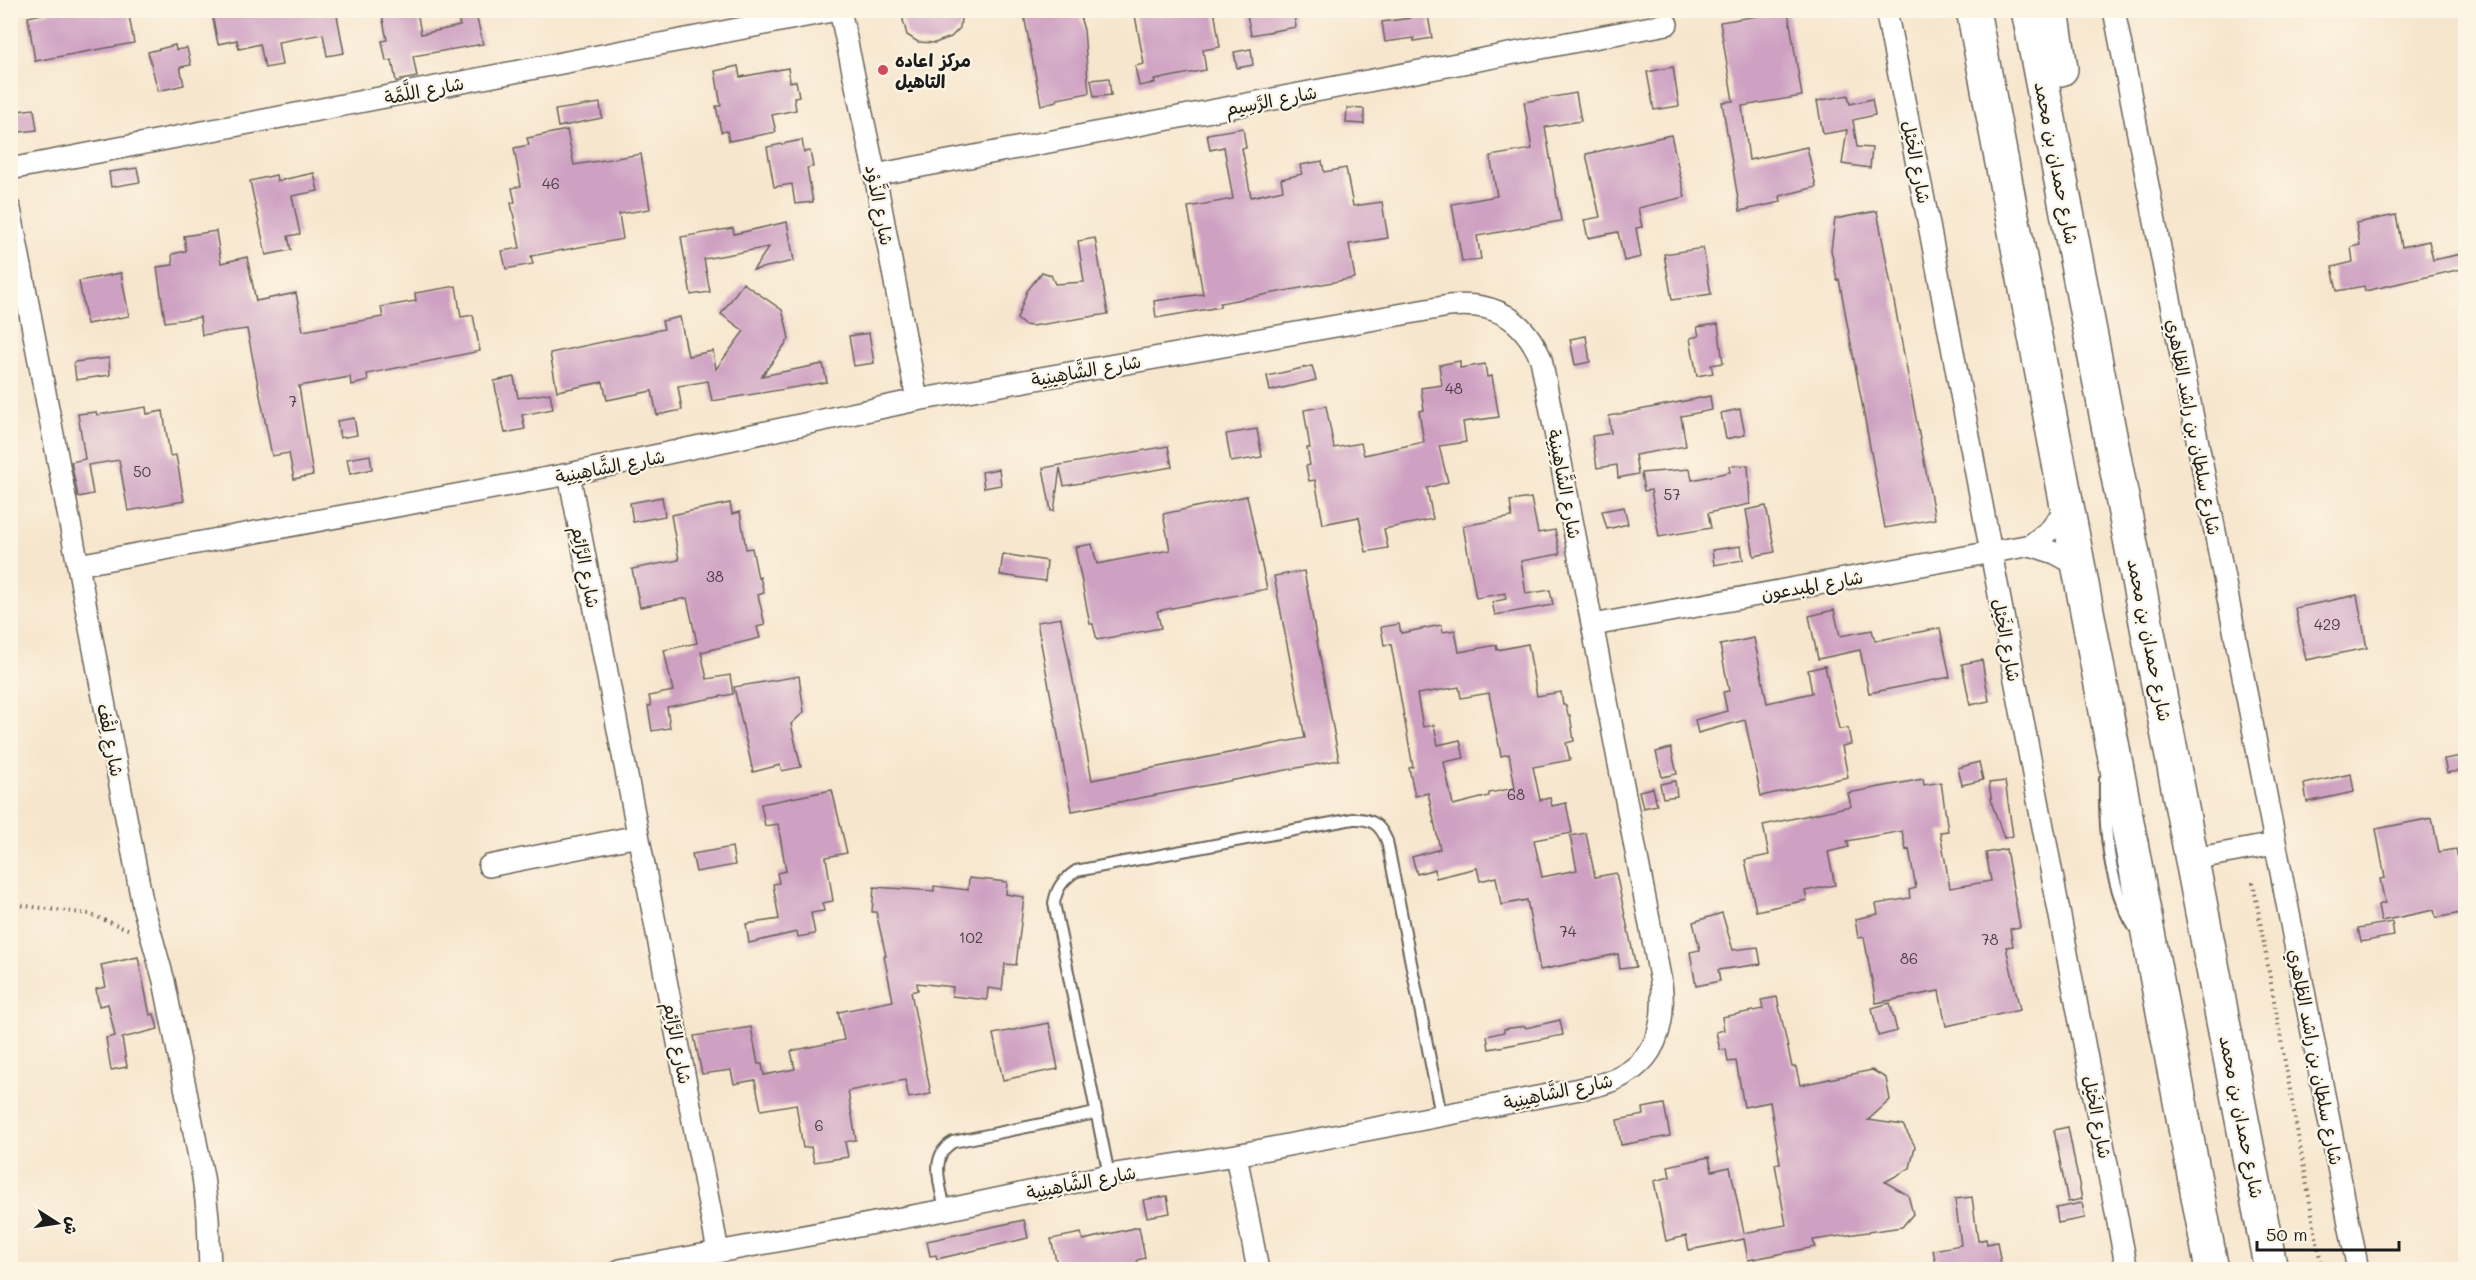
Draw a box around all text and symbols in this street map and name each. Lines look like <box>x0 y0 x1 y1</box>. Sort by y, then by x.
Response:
place label: مركز اعاده التاهيل <box>895 48 971 93</box>
marker: مركز اعاده التاهيل <box>876 63 890 77</box>
street label: شارع اللَّمَّة <box>382 67 466 110</box>
street label: شارع الرَّسِيم <box>1223 79 1319 124</box>
street label: شارع حمدان بن محمد <box>2028 80 2085 247</box>
street label: شارع الخَيْل <box>1896 118 1937 206</box>
street label: شارع الذَّوْد <box>859 162 901 248</box>
house number: 46 <box>542 173 560 193</box>
street label: شارع سلطان بن راشد الظاهري <box>2159 317 2227 538</box>
street label: شارع الشَّاهِينِية <box>1029 347 1143 392</box>
house number: 48 <box>1445 378 1463 398</box>
house number: 7 <box>289 391 297 411</box>
street label: شارع الشَّاهِينِية <box>1542 427 1589 541</box>
street label: شارع الشَّاهِينِية <box>553 442 667 489</box>
house number: 50 <box>133 461 151 481</box>
house number: 57 <box>1663 484 1681 504</box>
street label: شارع الرَّائِم <box>563 524 606 611</box>
street label: شارع حمدان بن محمد <box>2121 557 2178 724</box>
street label: شارع المبدعون <box>1759 564 1865 607</box>
house number: 38 <box>706 566 724 586</box>
street label: شارع الخَيْل <box>1986 596 2027 684</box>
house number: 429 <box>2314 614 2340 634</box>
street label: شارع لِقْف <box>91 701 130 779</box>
house number: 68 <box>1507 784 1525 804</box>
house number: 74 <box>1559 921 1577 941</box>
house number: 102 <box>959 927 983 947</box>
house number: 78 <box>1981 929 1999 949</box>
street label: شارع سلطان بن راشد الظاهري <box>2281 947 2349 1168</box>
house number: 86 <box>1900 948 1918 968</box>
street label: شارع الرَّائِم <box>655 1000 698 1087</box>
street label: شارع حمدان بن محمد <box>2213 1034 2270 1201</box>
street label: شارع الشَّاهِينِية <box>1501 1066 1615 1115</box>
street label: شارع الخَيْل <box>2077 1073 2118 1161</box>
house number: 6 <box>814 1115 824 1135</box>
street label: شارع الشَّاهِينِية <box>1024 1158 1138 1205</box>
north arrow <box>27 1193 87 1253</box>
scale bar <box>2257 1214 2400 1252</box>
text: ش <box>60 1215 84 1237</box>
text: 50 m <box>2266 1222 2308 1246</box>

